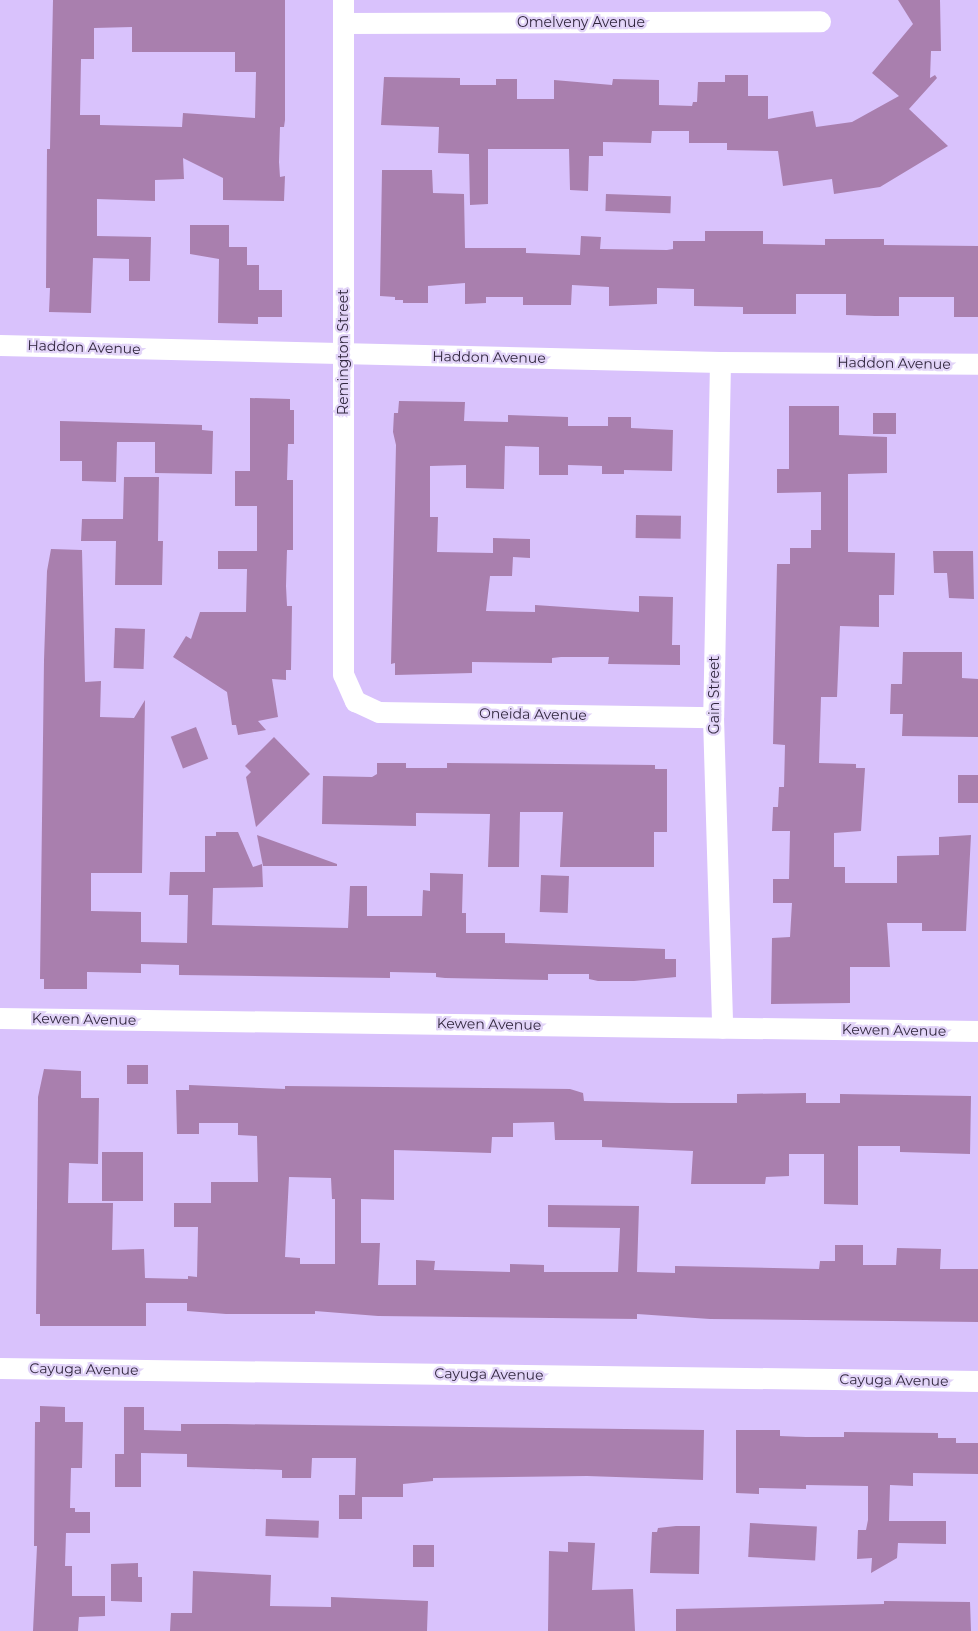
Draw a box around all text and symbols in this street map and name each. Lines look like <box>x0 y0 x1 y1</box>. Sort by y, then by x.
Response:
street label: Omelveny Avenue <box>517 14 645 30</box>
street label: Remington Street <box>335 289 351 415</box>
street label: Haddon Avenue <box>27 337 141 357</box>
street label: Haddon Avenue <box>432 348 546 366</box>
street label: Haddon Avenue <box>837 354 951 372</box>
street label: Gain Street <box>706 656 722 734</box>
street label: Oneida Avenue <box>479 705 587 723</box>
street label: Kewen Avenue <box>32 1010 136 1028</box>
street label: Kewen Avenue <box>437 1015 541 1033</box>
street label: Kewen Avenue <box>842 1021 946 1039</box>
street label: Cayuga Avenue <box>29 1360 139 1378</box>
street label: Cayuga Avenue <box>434 1365 544 1383</box>
street label: Cayuga Avenue <box>839 1371 949 1389</box>

